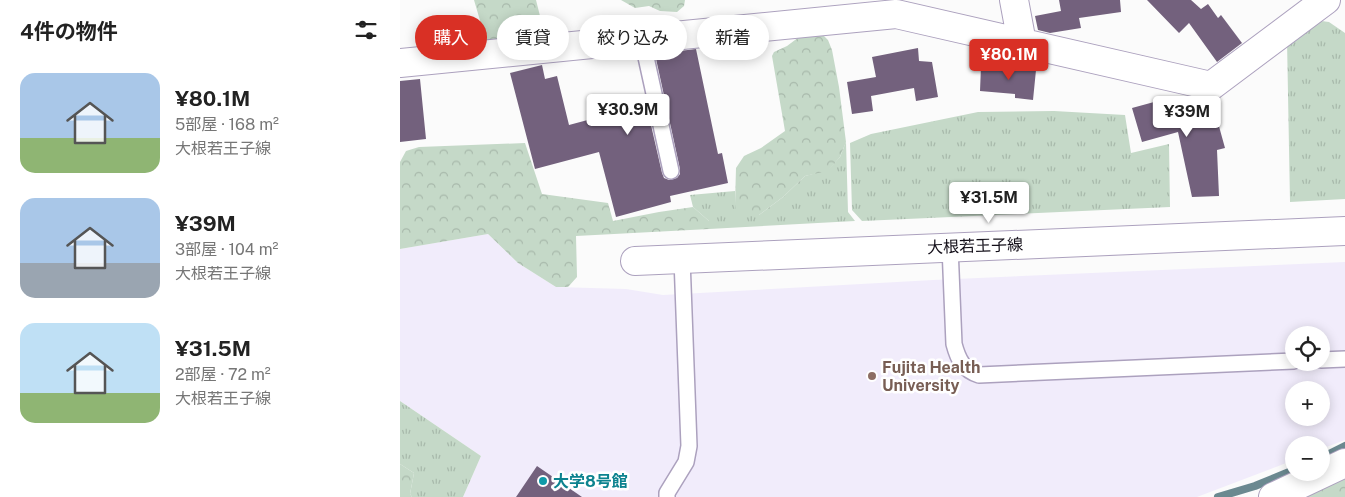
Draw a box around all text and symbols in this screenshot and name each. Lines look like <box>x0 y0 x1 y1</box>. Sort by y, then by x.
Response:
chip: 購入 <box>415 15 487 60</box>
chip: 賃貸 <box>497 15 569 60</box>
chip: 絞り込み <box>579 15 687 60</box>
chip: 新着 <box>697 15 769 60</box>
icon: filters <box>352 16 380 44</box>
text: 4件の物件 <box>20 19 118 44</box>
pin: ¥80.1M <box>968 38 1050 81</box>
text: ¥80.1M <box>980 45 1038 64</box>
text: ¥80.1M <box>175 86 250 111</box>
icon: home <box>60 93 120 153</box>
pin: ¥30.9M <box>587 94 669 136</box>
pin: ¥39M <box>1157 96 1217 138</box>
text: ¥30.9M <box>598 100 658 119</box>
text: ¥39M <box>1164 102 1210 121</box>
text: 5部屋 · 168 m² <box>175 115 279 134</box>
text: 大根若王子線 <box>175 139 271 158</box>
pin: ¥31.5M <box>948 182 1030 224</box>
text: ¥31.5M <box>960 188 1018 207</box>
text: ¥39M <box>175 211 236 236</box>
icon: home <box>60 218 120 278</box>
street label: 大根若王子線 <box>927 235 1023 257</box>
text: 3部屋 · 104 m² <box>175 240 278 259</box>
text: 大根若王子線 <box>175 264 271 283</box>
map controls <box>1285 326 1330 481</box>
button: locate <box>1285 326 1330 371</box>
text: ¥31.5M <box>175 336 251 361</box>
icon: home <box>60 343 120 403</box>
place label: Fujita Health University <box>882 358 981 395</box>
text: 2部屋 · 72 m² <box>175 365 271 384</box>
marker: Fujita Health University <box>866 370 878 382</box>
button: + <box>1285 381 1330 426</box>
text: 大根若王子線 <box>175 389 271 408</box>
button: − <box>1285 436 1330 481</box>
place label: 大学8号館 <box>553 472 628 491</box>
marker: 大学8号館 <box>537 475 549 487</box>

